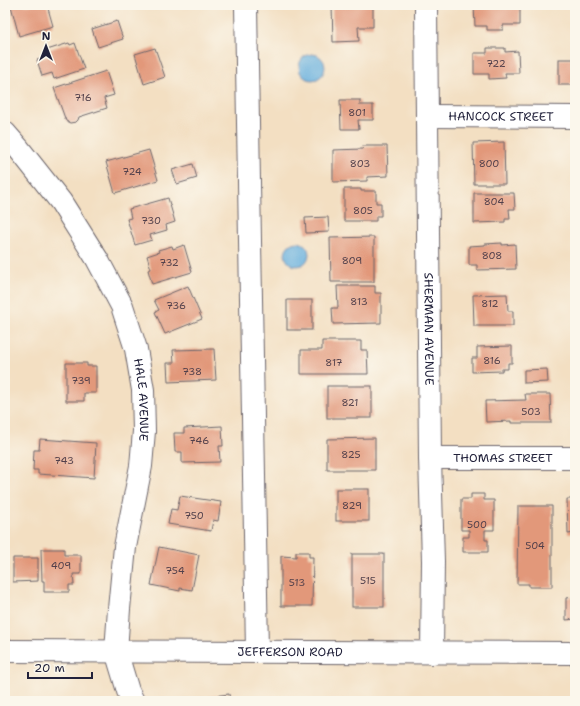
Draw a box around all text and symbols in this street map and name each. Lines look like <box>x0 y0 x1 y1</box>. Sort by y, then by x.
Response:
north arrow <box>26 26 66 66</box>
text: N <box>42 29 51 44</box>
house number: 722 <box>486 57 506 70</box>
house number: 716 <box>74 91 92 104</box>
house number: 801 <box>348 106 366 119</box>
street label: HANCOCK STREET <box>448 108 554 125</box>
house number: 803 <box>350 157 370 170</box>
house number: 800 <box>479 157 499 170</box>
house number: 724 <box>122 165 142 178</box>
house number: 804 <box>484 195 504 208</box>
house number: 805 <box>353 204 373 217</box>
house number: 730 <box>141 214 161 227</box>
house number: 808 <box>482 249 502 262</box>
house number: 809 <box>342 254 362 267</box>
house number: 732 <box>159 256 179 269</box>
street label: SHERMAN AVENUE <box>420 272 437 386</box>
house number: 813 <box>350 295 368 308</box>
house number: 812 <box>481 297 499 310</box>
house number: 736 <box>166 299 186 312</box>
house number: 816 <box>483 354 501 367</box>
house number: 817 <box>325 356 343 369</box>
street label: HALE AVENUE <box>130 357 152 442</box>
house number: 738 <box>182 365 202 378</box>
house number: 739 <box>71 374 91 387</box>
house number: 821 <box>341 396 359 409</box>
house number: 503 <box>521 405 541 418</box>
house number: 746 <box>189 434 209 447</box>
house number: 825 <box>341 448 361 461</box>
street label: THOMAS STREET <box>453 450 553 466</box>
house number: 743 <box>54 454 74 467</box>
house number: 829 <box>342 499 362 512</box>
house number: 750 <box>184 509 204 522</box>
house number: 500 <box>467 518 487 531</box>
house number: 504 <box>525 539 545 552</box>
house number: 409 <box>51 559 71 572</box>
house number: 754 <box>165 564 185 577</box>
house number: 515 <box>360 574 376 587</box>
house number: 513 <box>289 576 305 589</box>
street label: JEFFERSON ROAD <box>237 644 343 660</box>
scale bar <box>28 654 92 680</box>
text: 20 m <box>34 660 65 676</box>

